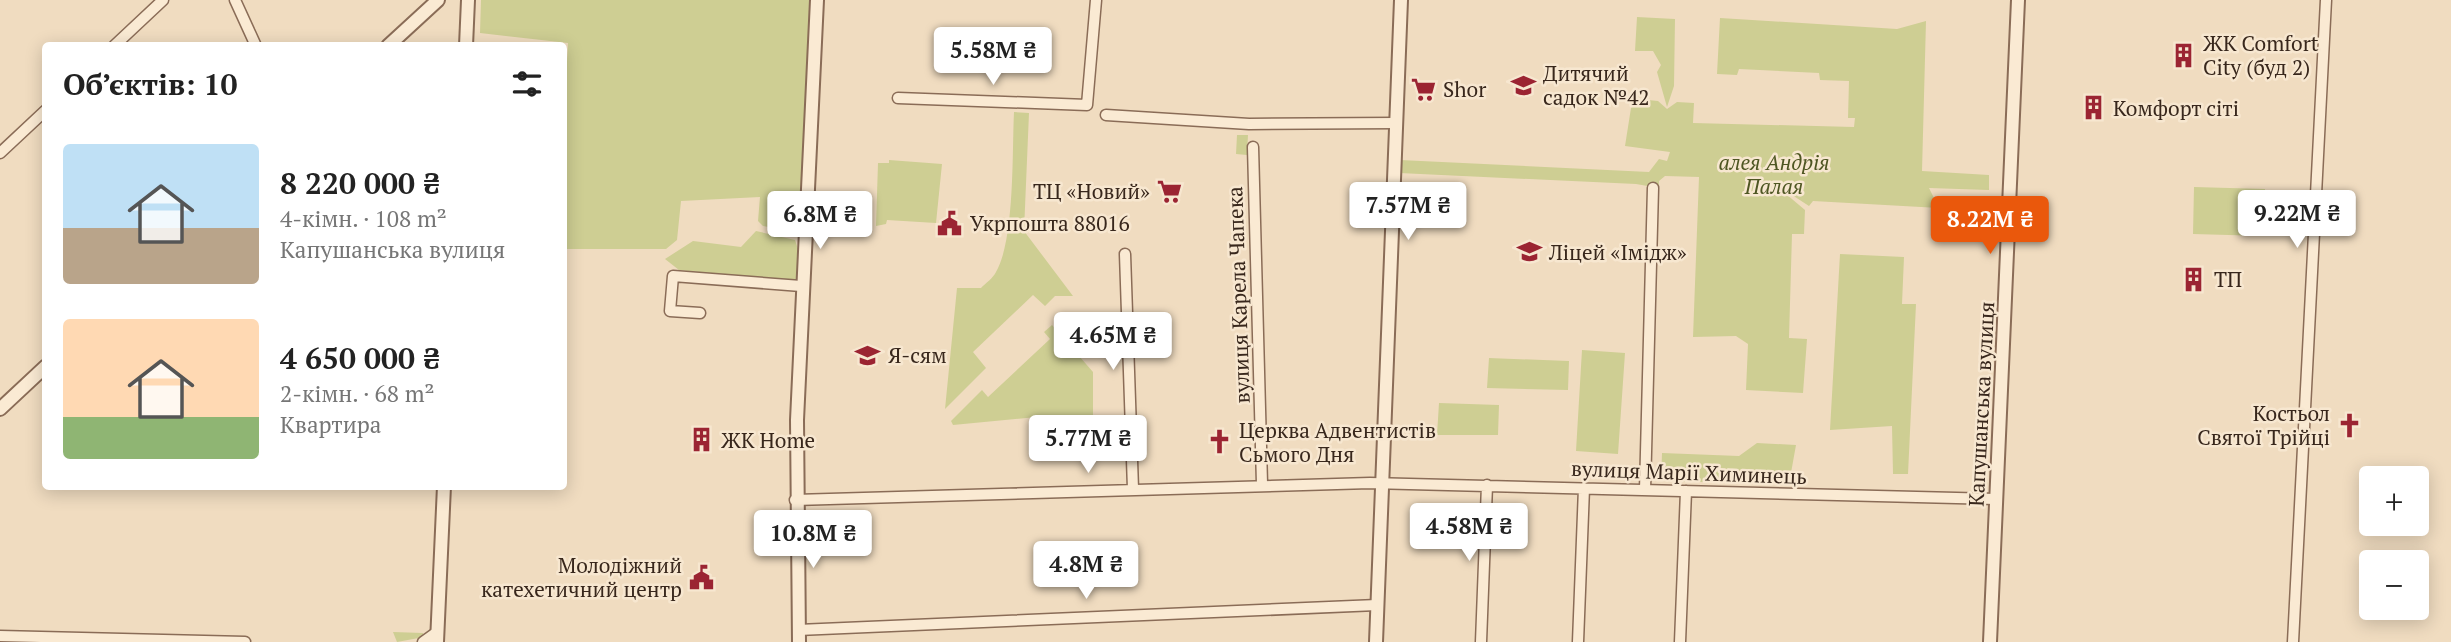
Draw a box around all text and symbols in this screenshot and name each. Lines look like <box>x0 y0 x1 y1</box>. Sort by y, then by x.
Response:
pin: 5.58M ₴ <box>928 28 1058 87</box>
place label: ЖК Comfort City (буд 2) <box>2203 29 2319 81</box>
text: 5.58M ₴ <box>950 34 1036 65</box>
building icon: ЖК Comfort City (буд 2) <box>2169 41 2197 69</box>
place label: Дитячий садок №42 <box>1543 59 1650 111</box>
text: Об’єктів: 10 <box>63 64 237 104</box>
icon: filters <box>508 65 546 103</box>
school or university icon: Дитячий садок №42 <box>1509 71 1537 99</box>
supermarket icon: Shor <box>1409 75 1437 103</box>
place label: Shor <box>1443 75 1486 103</box>
building icon: Комфорт сіті <box>2079 94 2107 122</box>
place label: Комфорт сіті <box>2113 94 2239 122</box>
park label: алея Андрія Палая <box>1718 148 1830 200</box>
text: 8 220 000 ₴ <box>280 163 440 203</box>
icon: home <box>119 172 203 256</box>
place label: ТЦ «Новий» <box>1033 177 1150 205</box>
supermarket icon: ТЦ «Новий» <box>1156 177 1184 205</box>
pin: 7.57M ₴ <box>1343 182 1473 242</box>
street label: вулиця Карела Чапека <box>1220 186 1256 404</box>
text: 7.57M ₴ <box>1365 189 1451 220</box>
pin: 9.22M ₴ <box>2232 190 2362 250</box>
pin: 6.8M ₴ <box>763 191 877 251</box>
pin: 8.22M ₴ <box>1925 196 2055 256</box>
text: 9.22M ₴ <box>2254 197 2340 228</box>
text: 6.8M ₴ <box>783 198 857 229</box>
text: 4-кімн. · 108 m² <box>280 203 447 234</box>
text: 8.22M ₴ <box>1947 203 2033 234</box>
public building icon: Укрпошта 88016 <box>936 209 964 237</box>
place label: Укрпошта 88016 <box>970 209 1130 237</box>
text: Капушанська вулиця <box>280 234 505 265</box>
school or university icon: Ліцей «Імідж» <box>1515 238 1543 266</box>
place label: Ліцей «Імідж» <box>1548 238 1687 266</box>
building icon: ТП <box>2180 265 2208 293</box>
place label: ТП <box>2214 265 2242 293</box>
street label: Капушанська вулиця <box>1962 301 2000 507</box>
pin: 4.65M ₴ <box>1048 312 1178 372</box>
text: 4.65M ₴ <box>1070 319 1156 350</box>
text: 4 650 000 ₴ <box>280 338 440 378</box>
school or university icon: Я-сям <box>854 341 882 369</box>
place label: Я-сям <box>888 341 947 369</box>
icon: home <box>119 347 203 431</box>
text: 2-кімн. · 68 m² <box>280 378 434 409</box>
place label: Костьол Святої Трійці <box>2197 399 2330 451</box>
text: Квартира <box>280 409 381 440</box>
church icon: Костьол Святої Трійці <box>2336 411 2364 439</box>
pin: 5.77M ₴ <box>1023 416 1153 475</box>
place label: Церква Адвентистів Сьмого Дня <box>1239 416 1436 468</box>
text: 5.77M ₴ <box>1045 422 1131 453</box>
building icon: ЖК Home <box>687 426 715 454</box>
place label: ЖК Home <box>721 426 815 454</box>
church icon: Церква Адвентистів Сьмого Дня <box>1205 428 1233 456</box>
street label: вулиця Марії Химинець <box>1570 454 1808 490</box>
map controls <box>2359 466 2429 620</box>
button: + <box>2359 466 2429 536</box>
pin: 4.58M ₴ <box>1404 504 1534 563</box>
pin: 10.8M ₴ <box>748 510 878 570</box>
text: 4.58M ₴ <box>1426 510 1512 541</box>
text: 10.8M ₴ <box>770 517 856 548</box>
pin: 4.8M ₴ <box>1029 542 1143 601</box>
text: 4.8M ₴ <box>1049 548 1123 579</box>
button: − <box>2359 550 2429 620</box>
place label: Молодіжний катехетичний центр <box>481 551 682 603</box>
public building icon: Молодіжний катехетичний центр <box>688 563 716 591</box>

